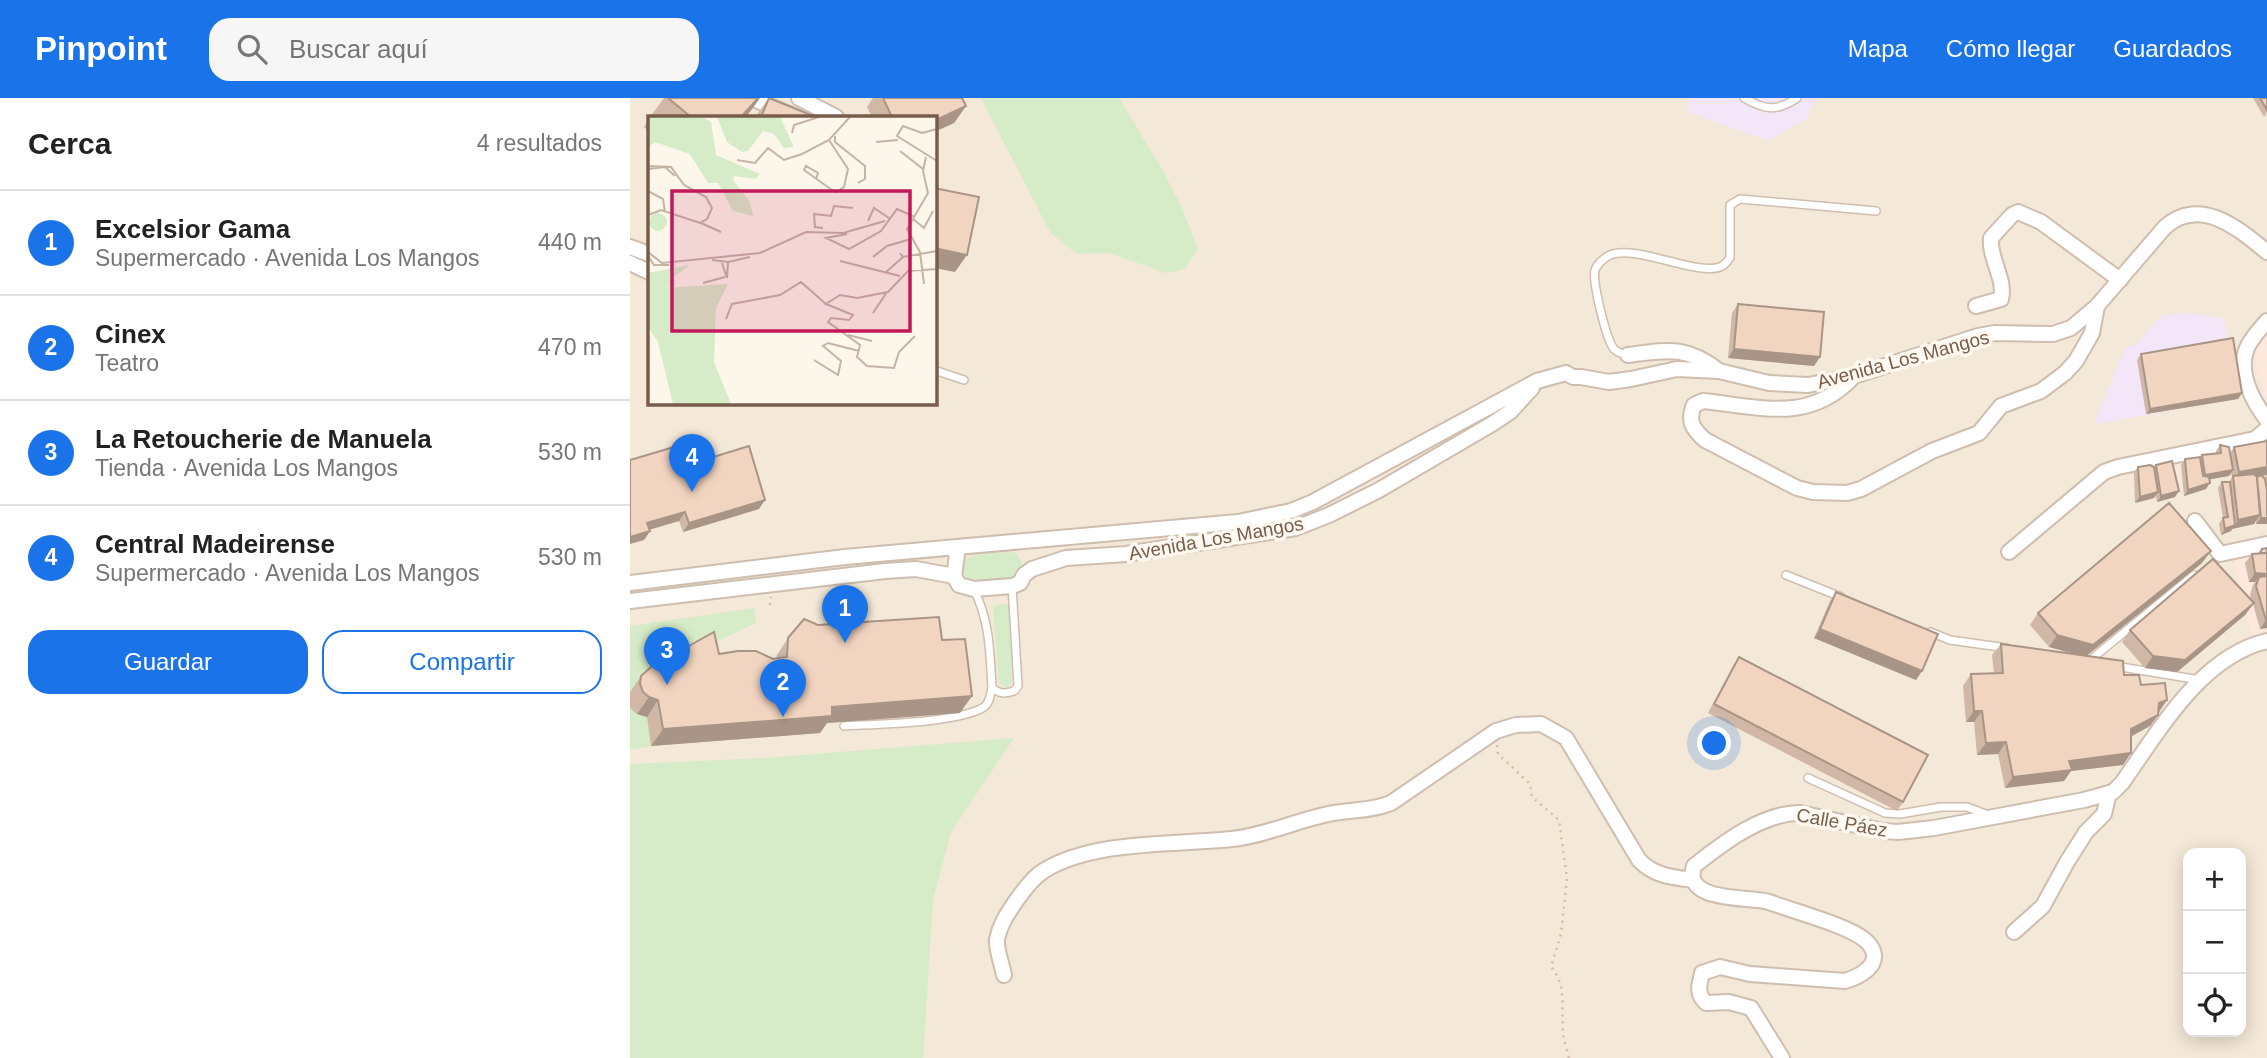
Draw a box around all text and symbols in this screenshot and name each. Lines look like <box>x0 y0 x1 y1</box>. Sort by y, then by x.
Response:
search box <box>209 18 699 81</box>
text: Pinpoint <box>35 30 167 67</box>
icon: search <box>233 30 271 68</box>
text: Buscar aquí <box>289 34 428 64</box>
text: Mapa <box>1848 35 1908 62</box>
text: Cómo llegar <box>1946 35 2075 62</box>
text: Guardados <box>2113 35 2232 62</box>
inset map <box>648 116 936 404</box>
text: Cerca <box>28 127 111 160</box>
text: 4 resultados <box>477 130 602 156</box>
text: Excelsior Gama <box>95 214 290 244</box>
text: 1 <box>45 229 57 255</box>
text: 440 m <box>538 229 602 255</box>
text: Supermercado · Avenida Los Mangos <box>95 245 479 271</box>
text: Cinex <box>95 319 166 349</box>
street label: Avenida Los Mangos <box>1815 326 1991 393</box>
text: 2 <box>45 334 57 360</box>
text: 470 m <box>538 334 602 360</box>
text: Teatro <box>95 350 159 376</box>
text: La Retoucherie de Manuela <box>95 424 432 454</box>
pin: 4 <box>669 434 715 492</box>
text: 3 <box>45 439 57 465</box>
text: 530 m <box>538 439 602 465</box>
text: Tienda · Avenida Los Mangos <box>95 455 398 481</box>
street label: Avenida Los Mangos <box>1127 513 1305 564</box>
text: Central Madeirense <box>95 529 335 559</box>
text: 4 <box>45 544 57 570</box>
text: 530 m <box>538 544 602 570</box>
text: Supermercado · Avenida Los Mangos <box>95 560 479 586</box>
pin: 1 <box>822 585 868 643</box>
pin: 3 <box>644 627 690 685</box>
button: Guardar <box>28 630 308 694</box>
button: Compartir <box>322 630 602 694</box>
pin: 2 <box>760 659 806 717</box>
your location <box>1697 726 1731 760</box>
street label: Calle Páez <box>1795 804 1889 841</box>
map controls <box>2183 848 2246 1037</box>
button: + <box>2183 848 2246 911</box>
button: − <box>2183 911 2246 974</box>
button: locate <box>2183 974 2246 1037</box>

